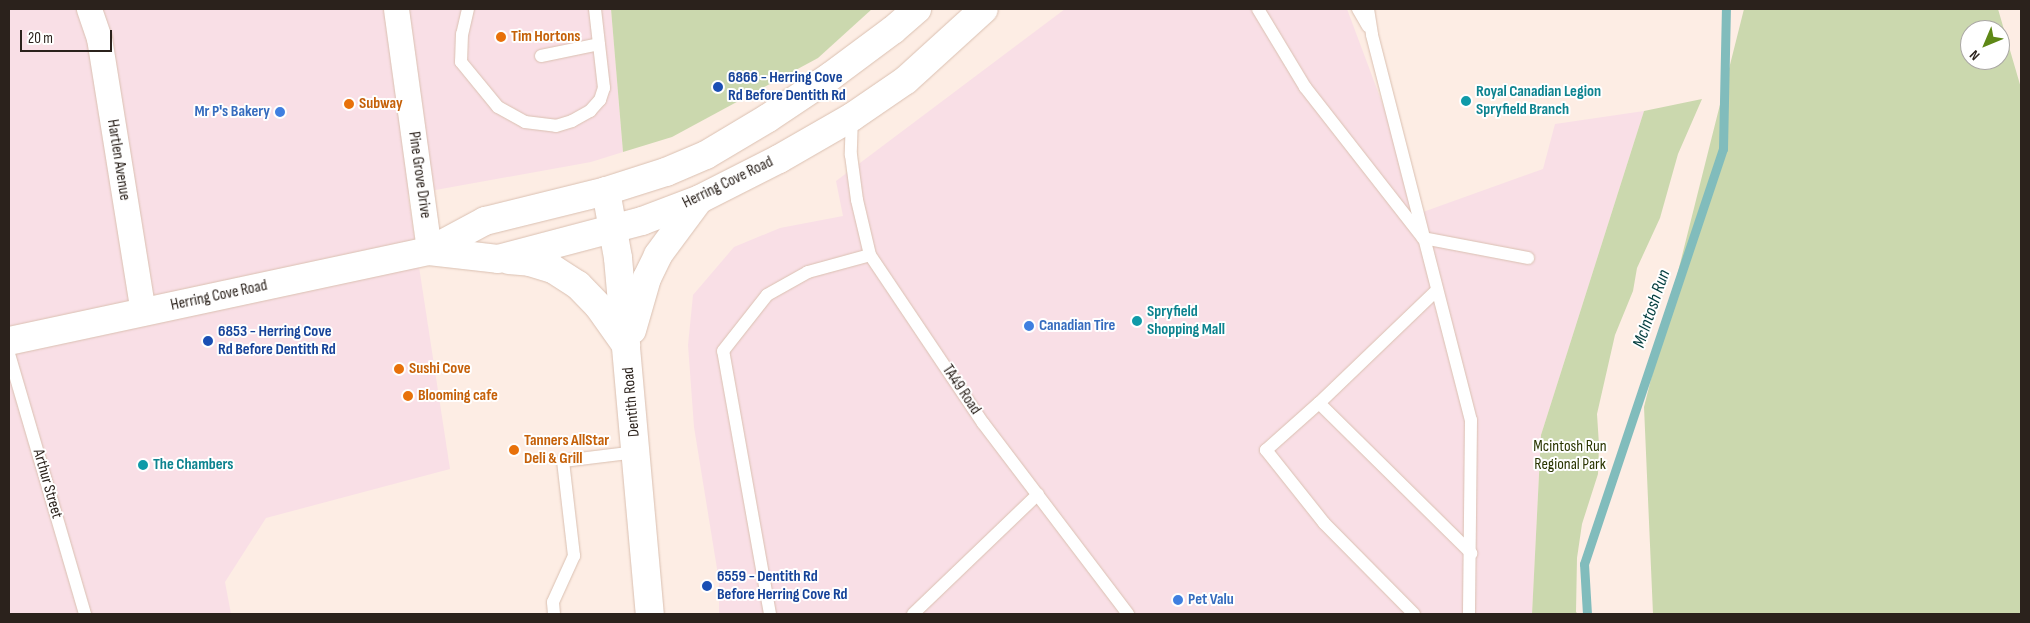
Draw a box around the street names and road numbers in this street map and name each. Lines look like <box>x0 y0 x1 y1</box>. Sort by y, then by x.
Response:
street label: Hartlen Avenue <box>102 118 134 202</box>
street label: Pine Grove Drive <box>403 130 435 220</box>
street label: Herring Cove Road <box>680 153 776 213</box>
street label: Herring Cove Road <box>169 276 269 316</box>
street label: TA49 Road <box>937 361 985 419</box>
street label: Dentith Road <box>619 366 645 438</box>
street label: Arthur Street <box>28 447 66 521</box>

